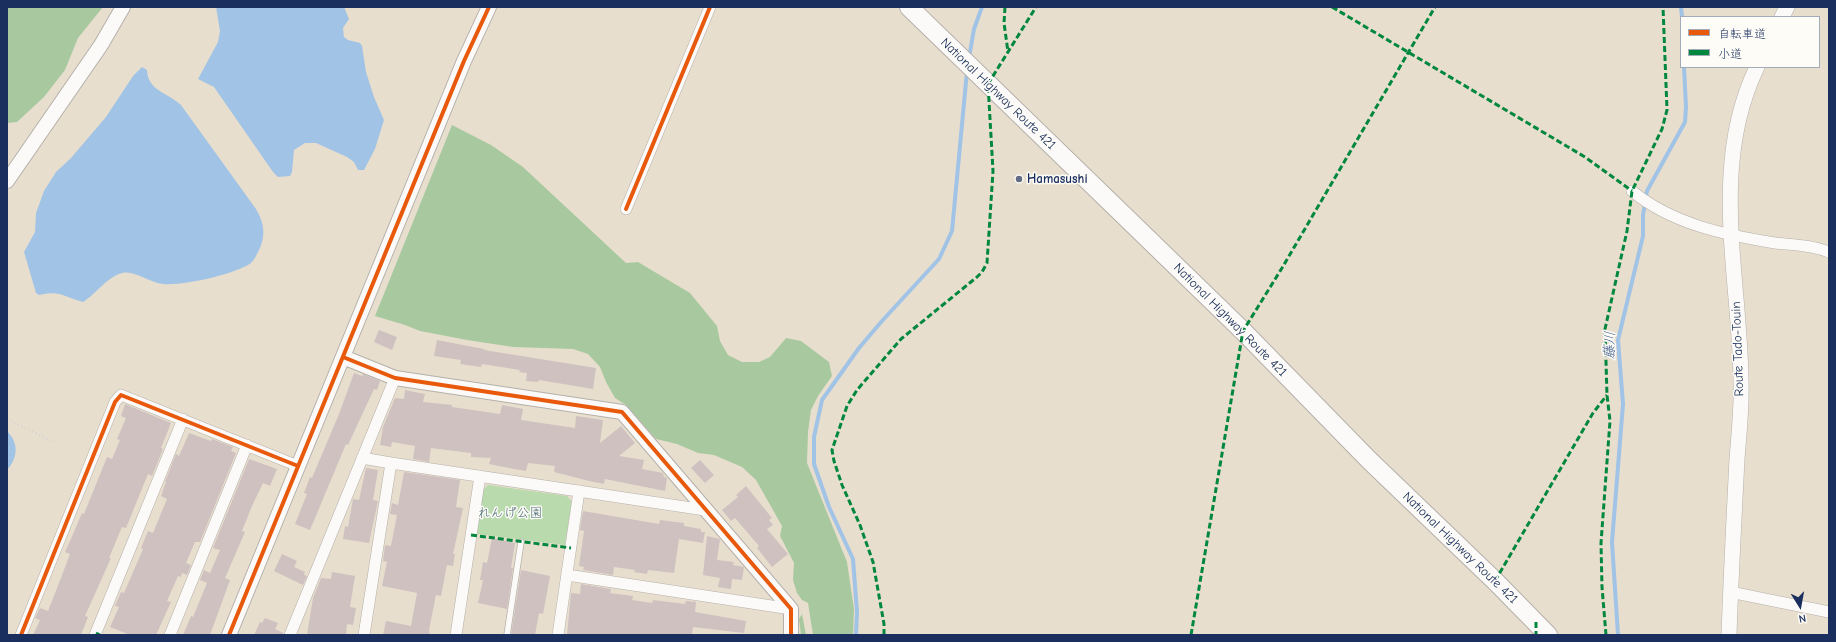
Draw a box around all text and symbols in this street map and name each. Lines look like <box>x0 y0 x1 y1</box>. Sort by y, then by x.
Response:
legend <box>1680 16 1820 68</box>
text: 自転車道 <box>1718 27 1766 41</box>
street label: National Highway Route 421 <box>937 35 1059 153</box>
text: 小道 <box>1718 47 1742 61</box>
place label: Hamasushi <box>1027 171 1088 187</box>
marker: Hamasushi <box>1014 174 1024 184</box>
street label: National Highway Route 421 <box>1170 260 1290 380</box>
street label: Route Tado-Touin <box>1729 301 1747 397</box>
water label: 藤川 <box>1601 331 1619 359</box>
street label: National Highway Route 421 <box>1399 489 1521 607</box>
park label: れんげ公園 <box>478 505 542 521</box>
north arrow <box>1780 586 1820 626</box>
text: N <box>1798 611 1807 625</box>

